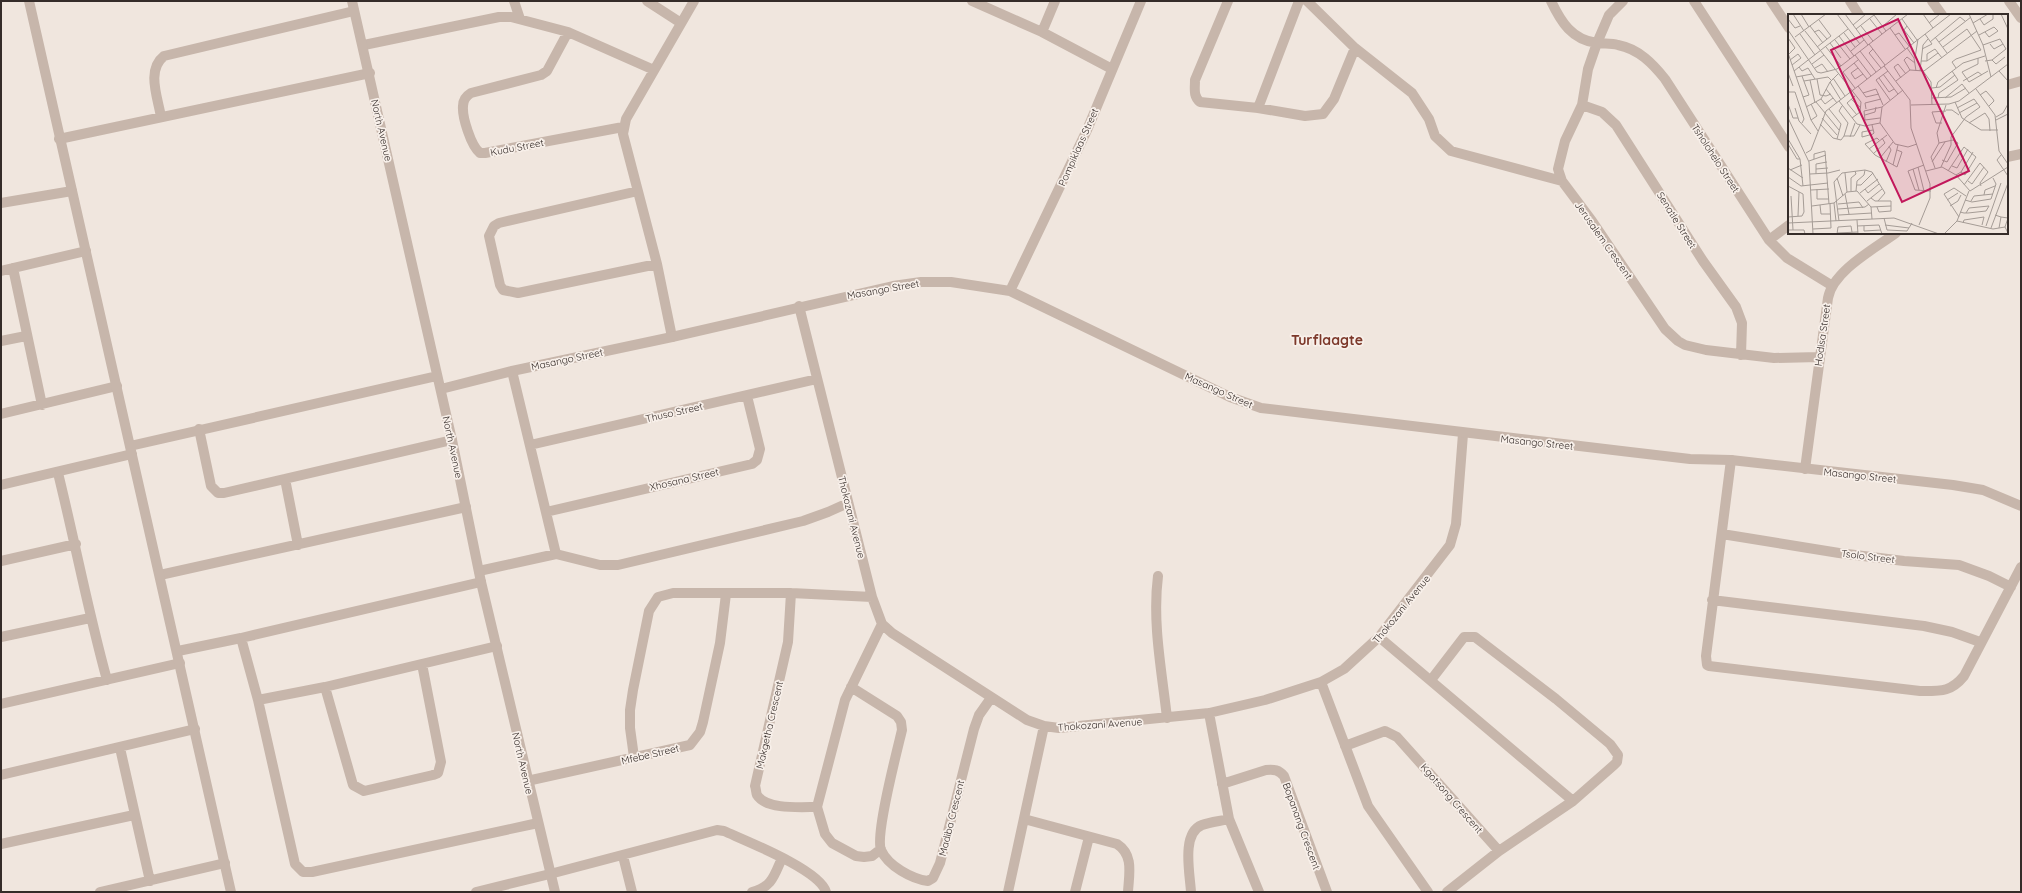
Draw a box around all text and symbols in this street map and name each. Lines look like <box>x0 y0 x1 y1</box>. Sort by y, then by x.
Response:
inset map <box>1788 14 2008 234</box>
street label: North Avenue <box>368 98 395 163</box>
street label: Pompiklaas Street <box>1055 106 1102 188</box>
street label: Tsholohelo Street <box>1689 122 1743 196</box>
street label: Kudu Street <box>489 136 546 159</box>
street label: Senatle Street <box>1654 190 1699 252</box>
street label: Jerusalem Crescent <box>1572 199 1636 282</box>
street label: Masango Street <box>846 277 921 302</box>
street label: Hodisa Street <box>1812 303 1833 367</box>
district label: Turflaagte <box>1291 331 1363 349</box>
street label: Masango Street <box>530 345 605 373</box>
street label: Masango Street <box>1183 370 1255 412</box>
street label: Thuso Street <box>644 399 705 425</box>
street label: North Avenue <box>440 415 466 480</box>
street label: Masango Street <box>1500 432 1575 453</box>
street label: Xhosana Street <box>648 465 721 494</box>
street label: Masango Street <box>1823 465 1898 486</box>
street label: Thokozani Avenue <box>835 475 868 560</box>
street label: Tsolo Street <box>1840 547 1896 566</box>
street label: Thokozani Avenue <box>1370 572 1433 646</box>
street label: Makgetha Crescent <box>753 679 786 770</box>
street label: Thokozani Avenue <box>1057 715 1143 734</box>
street label: North Avenue <box>509 731 536 796</box>
street label: Mfebe Street <box>620 741 681 767</box>
street label: Kgotsong Crescent <box>1418 761 1486 836</box>
street label: Madiba Crescent <box>936 778 967 857</box>
street label: Bopanang Crescent <box>1280 781 1324 872</box>

